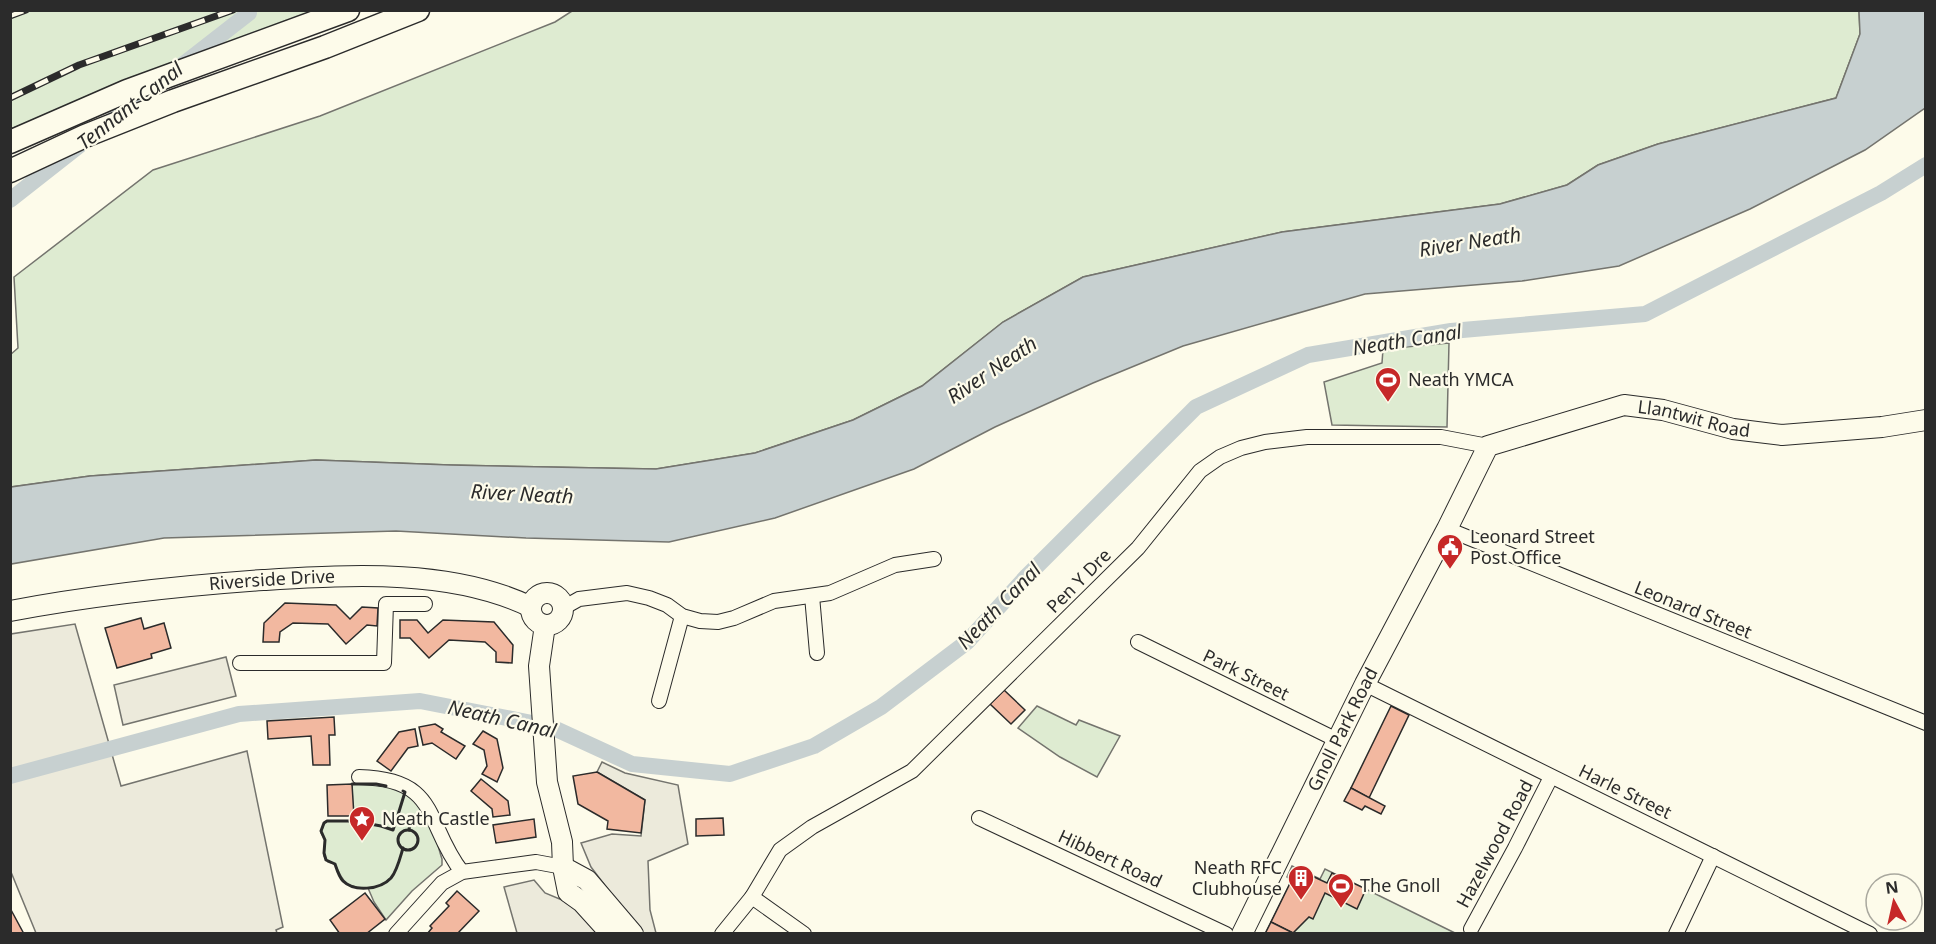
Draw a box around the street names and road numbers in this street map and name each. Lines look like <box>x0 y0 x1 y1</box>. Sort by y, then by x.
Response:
street label: Llantwit Road <box>1636 394 1752 442</box>
street label: Pen Y Dre <box>1041 543 1116 618</box>
street label: Riverside Drive <box>208 563 335 595</box>
street label: Leonard Street <box>1631 575 1756 644</box>
street label: Park Street <box>1199 643 1294 705</box>
street label: Gnoll Park Road <box>1301 663 1383 795</box>
street label: Harle Street <box>1575 758 1676 824</box>
street label: Hazelwood Road <box>1450 775 1538 912</box>
street label: Hibbert Road <box>1055 824 1166 893</box>

